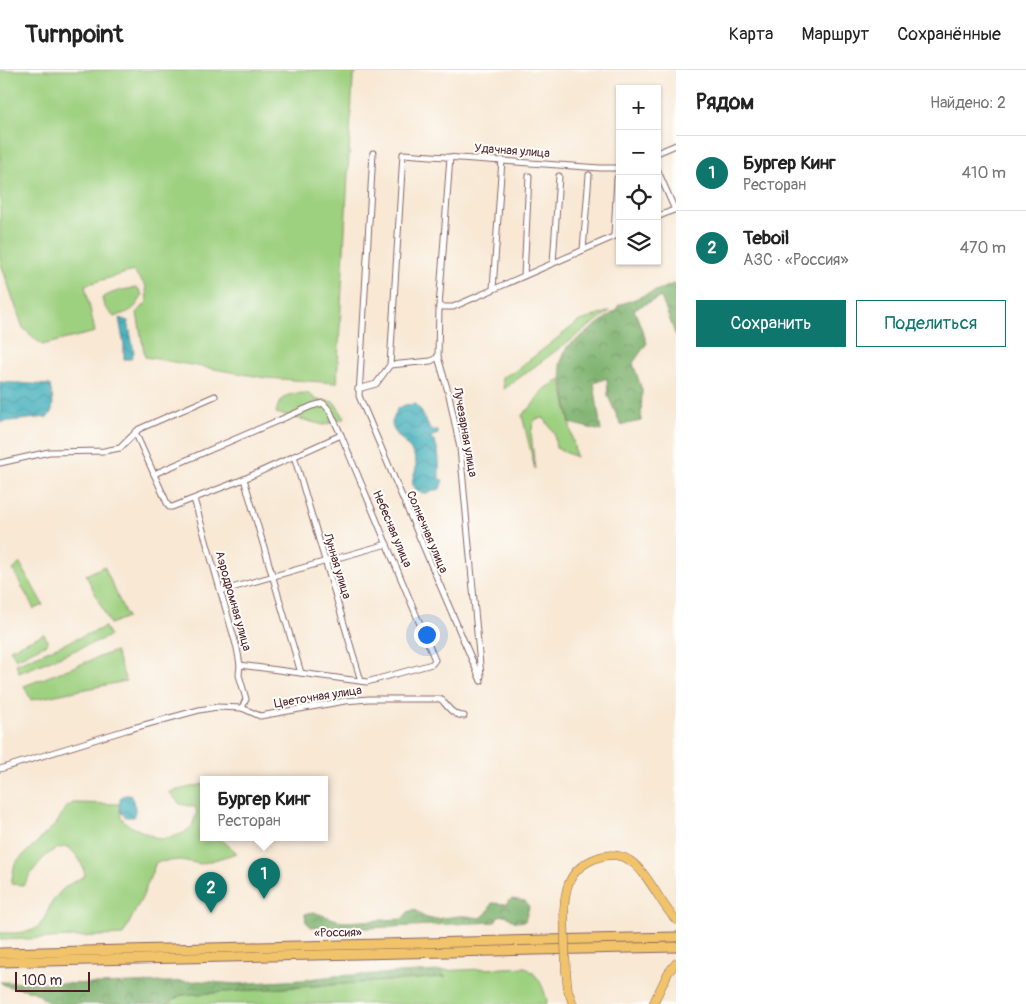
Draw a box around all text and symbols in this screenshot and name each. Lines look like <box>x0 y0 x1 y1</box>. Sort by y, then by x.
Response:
text: Turnpoint <box>25 20 123 49</box>
text: Карта <box>729 23 773 46</box>
text: Маршрут <box>801 23 869 46</box>
text: Сохранённые <box>897 23 1001 46</box>
map controls <box>616 85 661 265</box>
button: + <box>616 85 661 130</box>
text: Рядом <box>696 89 754 116</box>
text: Найдено: 2 <box>930 93 1006 113</box>
button: − <box>616 130 661 175</box>
street label: Удачная улица <box>474 141 551 161</box>
text: Бургер Кинг <box>743 151 836 175</box>
text: 1 <box>709 163 715 183</box>
text: 410 m <box>962 163 1006 183</box>
button: locate <box>616 175 661 220</box>
text: Ресторан <box>743 175 806 195</box>
button: layers <box>616 220 661 265</box>
text: Teboil <box>743 226 789 250</box>
text: 2 <box>708 238 716 258</box>
text: 470 m <box>960 238 1006 258</box>
text: АЗС · «Россия» <box>743 250 848 270</box>
button: Сохранить <box>696 300 846 347</box>
button: Поделиться <box>856 300 1006 347</box>
street label: Лучезарная улица <box>450 385 480 479</box>
street label: Небесная улица <box>369 488 415 570</box>
street label: Солнечная улица <box>403 489 451 576</box>
street label: Лунная улица <box>320 530 354 601</box>
street label: Аэродромная улица <box>212 549 255 653</box>
your location <box>414 622 440 648</box>
street label: Цветочная улица <box>273 683 363 711</box>
popup <box>200 776 328 841</box>
text: Бургер Кинг <box>218 787 310 811</box>
text: Ресторан <box>218 811 281 831</box>
pin: 1 <box>248 858 280 899</box>
pin: 2 <box>195 872 227 913</box>
street label: «Россия» <box>314 925 362 941</box>
scale bar <box>15 969 90 992</box>
text: 100 m <box>22 972 62 989</box>

